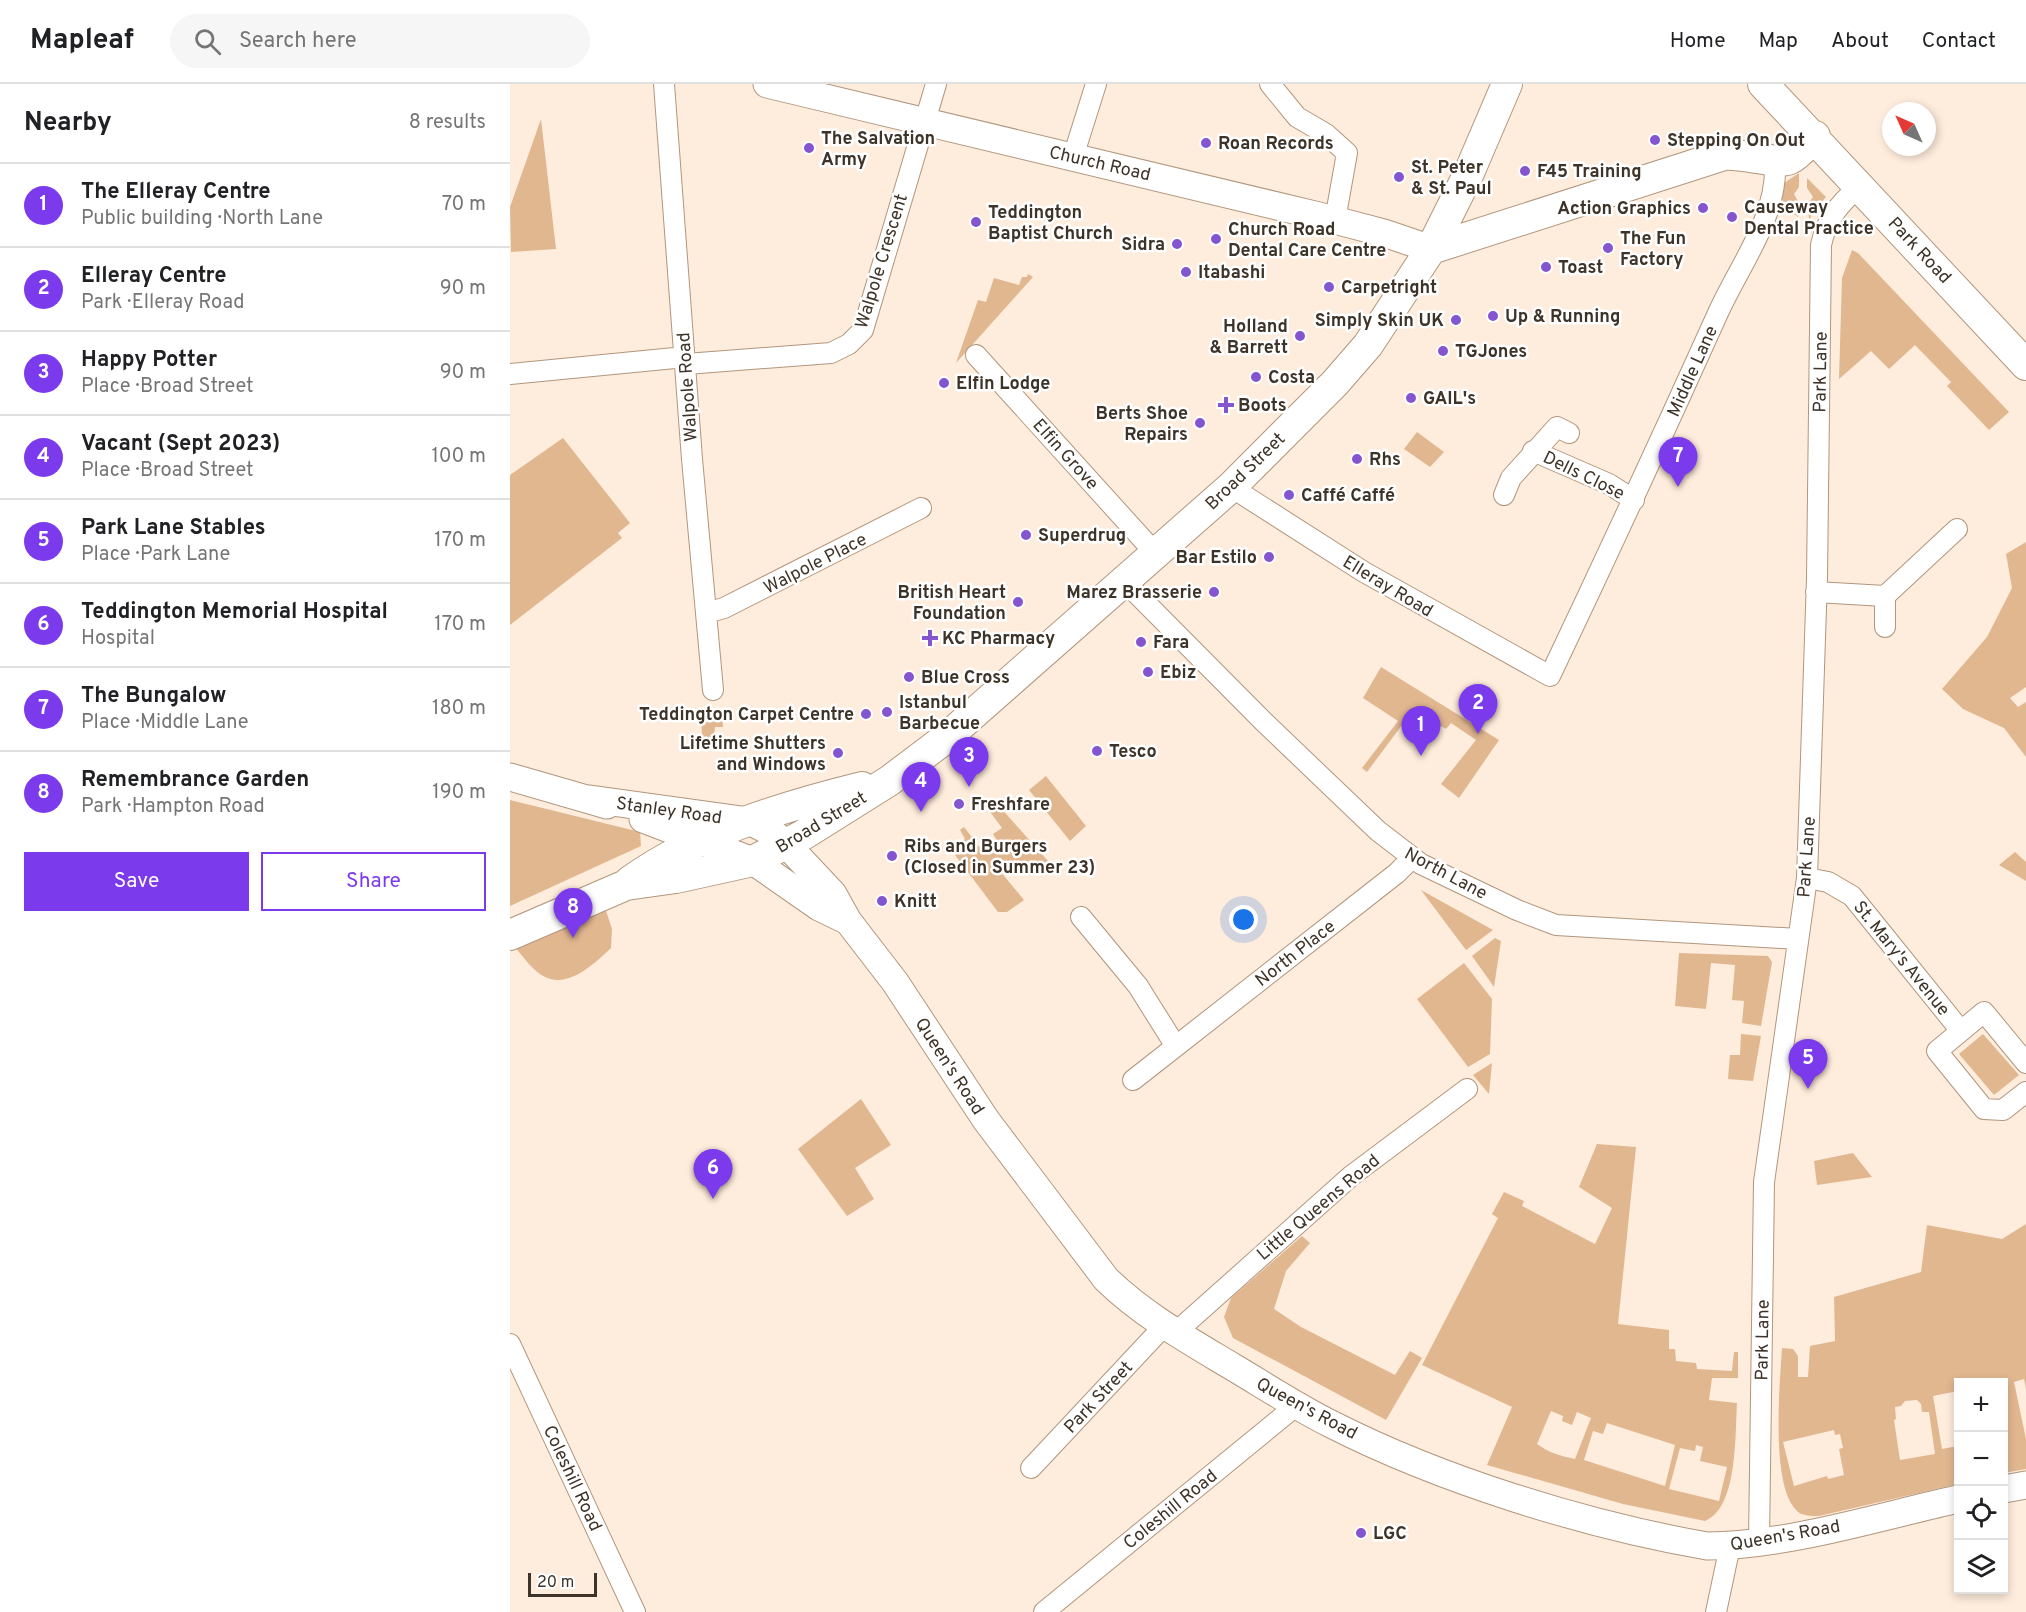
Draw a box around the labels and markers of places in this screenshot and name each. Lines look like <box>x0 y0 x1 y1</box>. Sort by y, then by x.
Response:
place label: The Salvation Army <box>821 128 935 172</box>
place label: Stepping On Out <box>1667 130 1805 153</box>
place label: Roan Records <box>1218 133 1334 156</box>
marker: Stepping On Out <box>1648 133 1662 147</box>
marker: Roan Records <box>1199 136 1213 150</box>
marker: The Salvation Army <box>802 141 816 155</box>
place label: St. Peter & St. Paul <box>1411 157 1492 201</box>
place label: F45 Training <box>1537 161 1642 184</box>
marker: F45 Training <box>1518 164 1532 178</box>
marker: St. Peter & St. Paul <box>1392 170 1406 184</box>
place label: Causeway Dental Practice <box>1744 197 1874 241</box>
place label: Action Graphics <box>1557 198 1691 221</box>
marker: Action Graphics <box>1696 201 1710 215</box>
place label: Teddington Baptist Church <box>988 202 1113 246</box>
marker: Causeway Dental Practice <box>1725 210 1739 224</box>
marker: Teddington Baptist Church <box>969 215 983 229</box>
place label: Church Road Dental Care Centre <box>1228 219 1386 263</box>
place label: The Fun Factory <box>1620 228 1686 272</box>
marker: Church Road Dental Care Centre <box>1209 232 1223 246</box>
place label: Sidra <box>1121 234 1165 257</box>
marker: Sidra <box>1170 237 1184 251</box>
marker: The Fun Factory <box>1601 241 1615 255</box>
place label: Toast <box>1558 257 1603 280</box>
marker: Toast <box>1539 260 1553 274</box>
place label: Itabashi <box>1198 262 1265 285</box>
marker: Itabashi <box>1179 265 1193 279</box>
place label: Carpetright <box>1341 277 1437 300</box>
marker: Carpetright <box>1322 280 1336 294</box>
place label: Up & Running <box>1505 306 1620 329</box>
marker: Up & Running <box>1486 309 1500 323</box>
place label: Simply Skin UK <box>1315 310 1444 333</box>
marker: Simply Skin UK <box>1449 313 1463 327</box>
place label: Holland & Barrett <box>1210 316 1288 360</box>
marker: Holland & Barrett <box>1293 329 1307 343</box>
place label: TGJones <box>1455 341 1527 364</box>
marker: TGJones <box>1436 344 1450 358</box>
place label: Costa <box>1268 367 1315 390</box>
marker: Costa <box>1249 370 1263 384</box>
place label: Elfin Lodge <box>956 373 1050 396</box>
marker: Elfin Lodge <box>937 376 951 390</box>
place label: GAIL's <box>1423 388 1476 411</box>
marker: GAIL's <box>1404 391 1418 405</box>
place label: Boots <box>1238 395 1287 418</box>
marker: Boots <box>1219 398 1233 412</box>
place label: Berts Shoe Repairs <box>1095 403 1188 447</box>
marker: Berts Shoe Repairs <box>1193 416 1207 430</box>
pin: 7 <box>1658 438 1698 487</box>
place label: Rhs <box>1369 449 1401 472</box>
marker: Rhs <box>1350 452 1364 466</box>
place label: Caffé Caffé <box>1301 485 1395 508</box>
marker: Caffé Caffé <box>1282 488 1296 502</box>
place label: Superdrug <box>1038 525 1126 548</box>
marker: Superdrug <box>1019 528 1033 542</box>
place label: Bar Estilo <box>1176 547 1257 570</box>
marker: Bar Estilo <box>1262 550 1276 564</box>
place label: British Heart Foundation <box>898 582 1006 626</box>
place label: Marez Brasserie <box>1066 582 1202 605</box>
marker: Marez Brasserie <box>1207 585 1221 599</box>
marker: British Heart Foundation <box>1011 595 1025 609</box>
place label: KC Pharmacy <box>942 628 1055 651</box>
marker: KC Pharmacy <box>923 631 937 645</box>
place label: Fara <box>1153 632 1189 655</box>
marker: Fara <box>1134 635 1148 649</box>
place label: Ebiz <box>1160 662 1197 685</box>
marker: Ebiz <box>1141 665 1155 679</box>
place label: Blue Cross <box>921 667 1010 690</box>
marker: Blue Cross <box>902 670 916 684</box>
pin: 2 <box>1458 684 1498 734</box>
place label: Istanbul Barbecue <box>899 692 980 736</box>
place label: Teddington Carpet Centre <box>639 704 854 727</box>
marker: Istanbul Barbecue <box>880 705 894 719</box>
pin: 1 <box>1402 706 1440 756</box>
marker: Teddington Carpet Centre <box>859 707 873 721</box>
place label: Lifetime Shutters and Windows <box>680 733 826 777</box>
pin: 3 <box>950 738 988 787</box>
place label: Tesco <box>1109 741 1157 764</box>
marker: Tesco <box>1090 744 1104 758</box>
marker: Lifetime Shutters and Windows <box>831 746 845 760</box>
pin: 4 <box>902 762 940 812</box>
place label: Freshfare <box>971 794 1050 817</box>
marker: Freshfare <box>952 797 966 811</box>
place label: Ribs and Burgers (Closed in Summer 23) <box>904 836 1095 880</box>
marker: Ribs and Burgers (Closed in Summer 23) <box>885 849 899 863</box>
pin: 8 <box>554 888 592 938</box>
place label: Knitt <box>894 891 937 914</box>
marker: Knitt <box>875 894 889 908</box>
pin: 5 <box>1788 1040 1828 1089</box>
pin: 6 <box>694 1150 732 1199</box>
place label: LGC <box>1373 1523 1407 1546</box>
marker: LGC <box>1354 1526 1368 1540</box>

